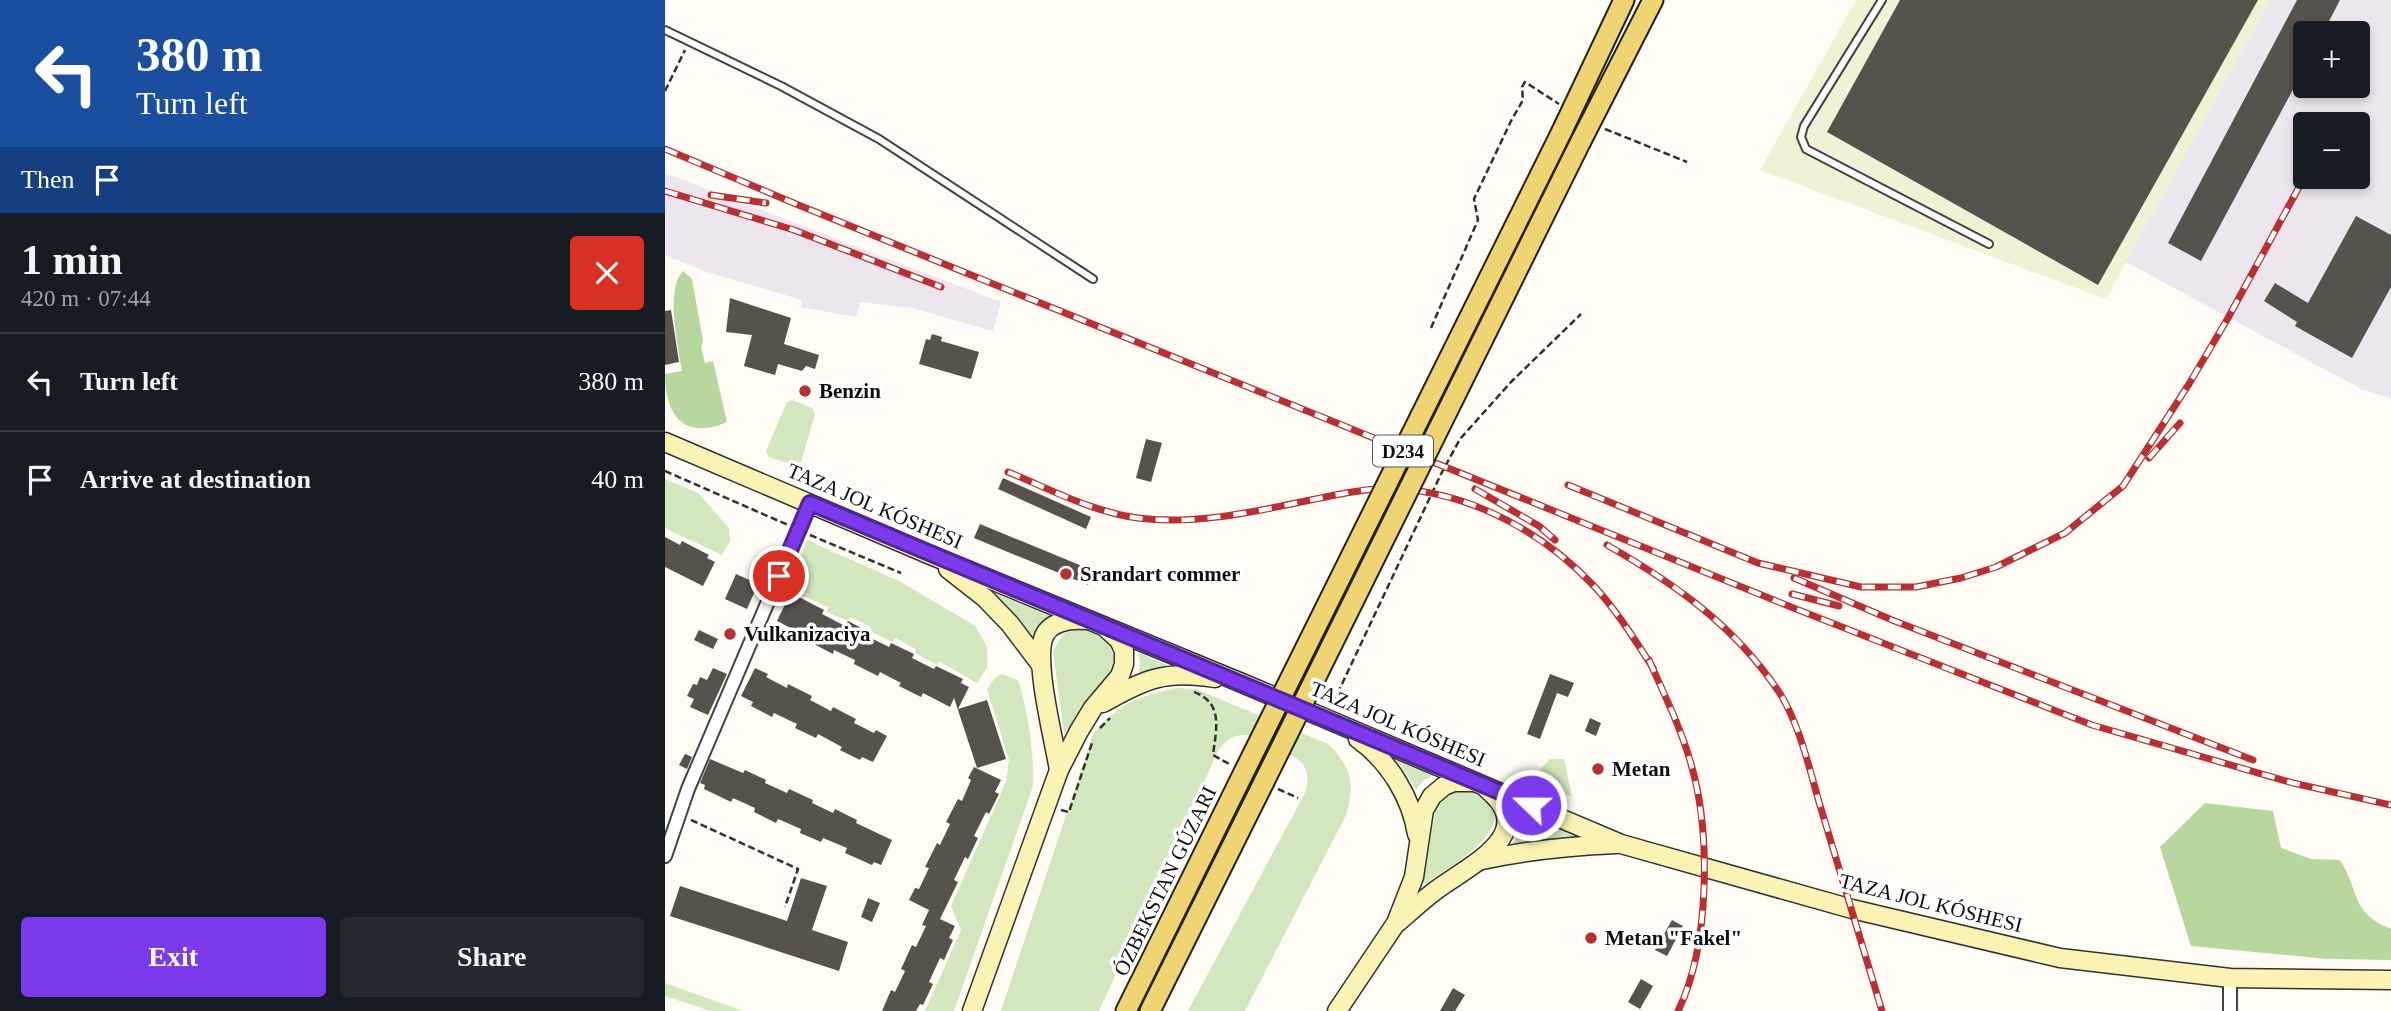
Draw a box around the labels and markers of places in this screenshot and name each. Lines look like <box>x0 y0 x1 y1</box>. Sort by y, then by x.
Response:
place label: Benzin <box>819 379 881 403</box>
marker: Benzin <box>797 383 813 399</box>
pin <box>749 546 809 606</box>
place label: Srandart commer <box>1080 562 1240 586</box>
marker: Srandart commer <box>1058 566 1074 582</box>
place label: Vulkanizaciya <box>744 622 871 646</box>
marker: Vulkanizaciya <box>722 626 738 642</box>
place label: Metan <box>1612 757 1671 781</box>
marker: Metan <box>1590 761 1606 777</box>
place label: Metan "Fakel" <box>1605 926 1742 950</box>
marker: Metan "Fakel" <box>1583 930 1599 946</box>

